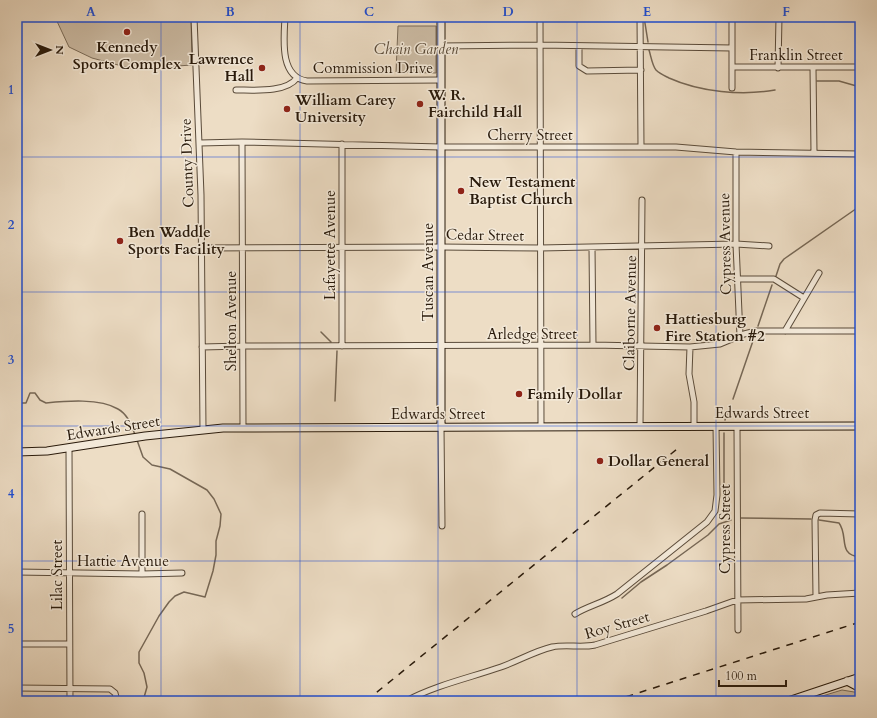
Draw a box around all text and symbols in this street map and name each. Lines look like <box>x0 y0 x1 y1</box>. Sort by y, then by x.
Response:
text: A <box>86 3 96 21</box>
text: B <box>225 3 235 21</box>
text: C <box>364 3 374 21</box>
text: D <box>502 3 514 21</box>
text: E <box>643 3 651 21</box>
text: F <box>782 3 790 21</box>
marker: Kennedy Sports Complex <box>122 27 132 37</box>
north arrow <box>30 30 70 70</box>
place label: Kennedy Sports Complex <box>73 37 181 74</box>
park label: Chain Garden <box>374 39 459 59</box>
text: N <box>52 45 67 55</box>
street label: Franklin Street <box>749 45 843 65</box>
place label: Lawrence Hall <box>188 49 255 86</box>
street label: Commission Drive <box>313 58 433 78</box>
marker: Lawrence Hall <box>257 63 267 73</box>
text: 1 <box>8 81 14 99</box>
place label: W. R. Fairchild Hall <box>427 85 523 122</box>
place label: William Carey University <box>294 90 397 127</box>
marker: W. R. Fairchild Hall <box>415 99 425 109</box>
marker: William Carey University <box>282 104 292 114</box>
street label: County Drive <box>175 118 199 208</box>
street label: Cherry Street <box>487 125 573 145</box>
place label: New Testament Baptist Church <box>469 172 576 209</box>
marker: New Testament Baptist Church <box>456 186 466 196</box>
street label: Lafayette Avenue <box>320 190 340 300</box>
street label: Cypress Avenue <box>714 192 736 295</box>
text: 2 <box>8 216 15 234</box>
place label: Ben Waddle Sports Facility <box>128 222 225 259</box>
street label: Tuscan Avenue <box>418 222 438 321</box>
street label: Cedar Street <box>446 224 525 246</box>
marker: Ben Waddle Sports Facility <box>115 236 125 246</box>
street label: Claiborne Avenue <box>619 255 641 371</box>
street label: Shelton Avenue <box>221 271 241 371</box>
place label: Hattiesburg Fire Station #2 <box>665 309 765 346</box>
marker: Hattiesburg Fire Station #2 <box>652 323 662 333</box>
street label: Arledge Street <box>487 324 577 344</box>
text: 3 <box>8 351 15 369</box>
place label: Family Dollar <box>527 384 623 404</box>
marker: Family Dollar <box>514 389 524 399</box>
street label: Edwards Street <box>715 403 809 423</box>
street label: Edwards Street <box>391 404 485 424</box>
street label: Edwards Street <box>65 411 161 445</box>
place label: Dollar General <box>608 451 710 471</box>
marker: Dollar General <box>595 456 605 466</box>
street label: Cypress Street <box>715 484 735 574</box>
text: 4 <box>8 485 15 503</box>
street label: Lilac Street <box>47 539 67 610</box>
street label: Hattie Avenue <box>77 551 169 571</box>
street label: Roy Street <box>582 606 652 644</box>
text: 5 <box>8 620 14 638</box>
scale bar <box>719 662 786 688</box>
text: 100 m <box>725 668 758 684</box>

